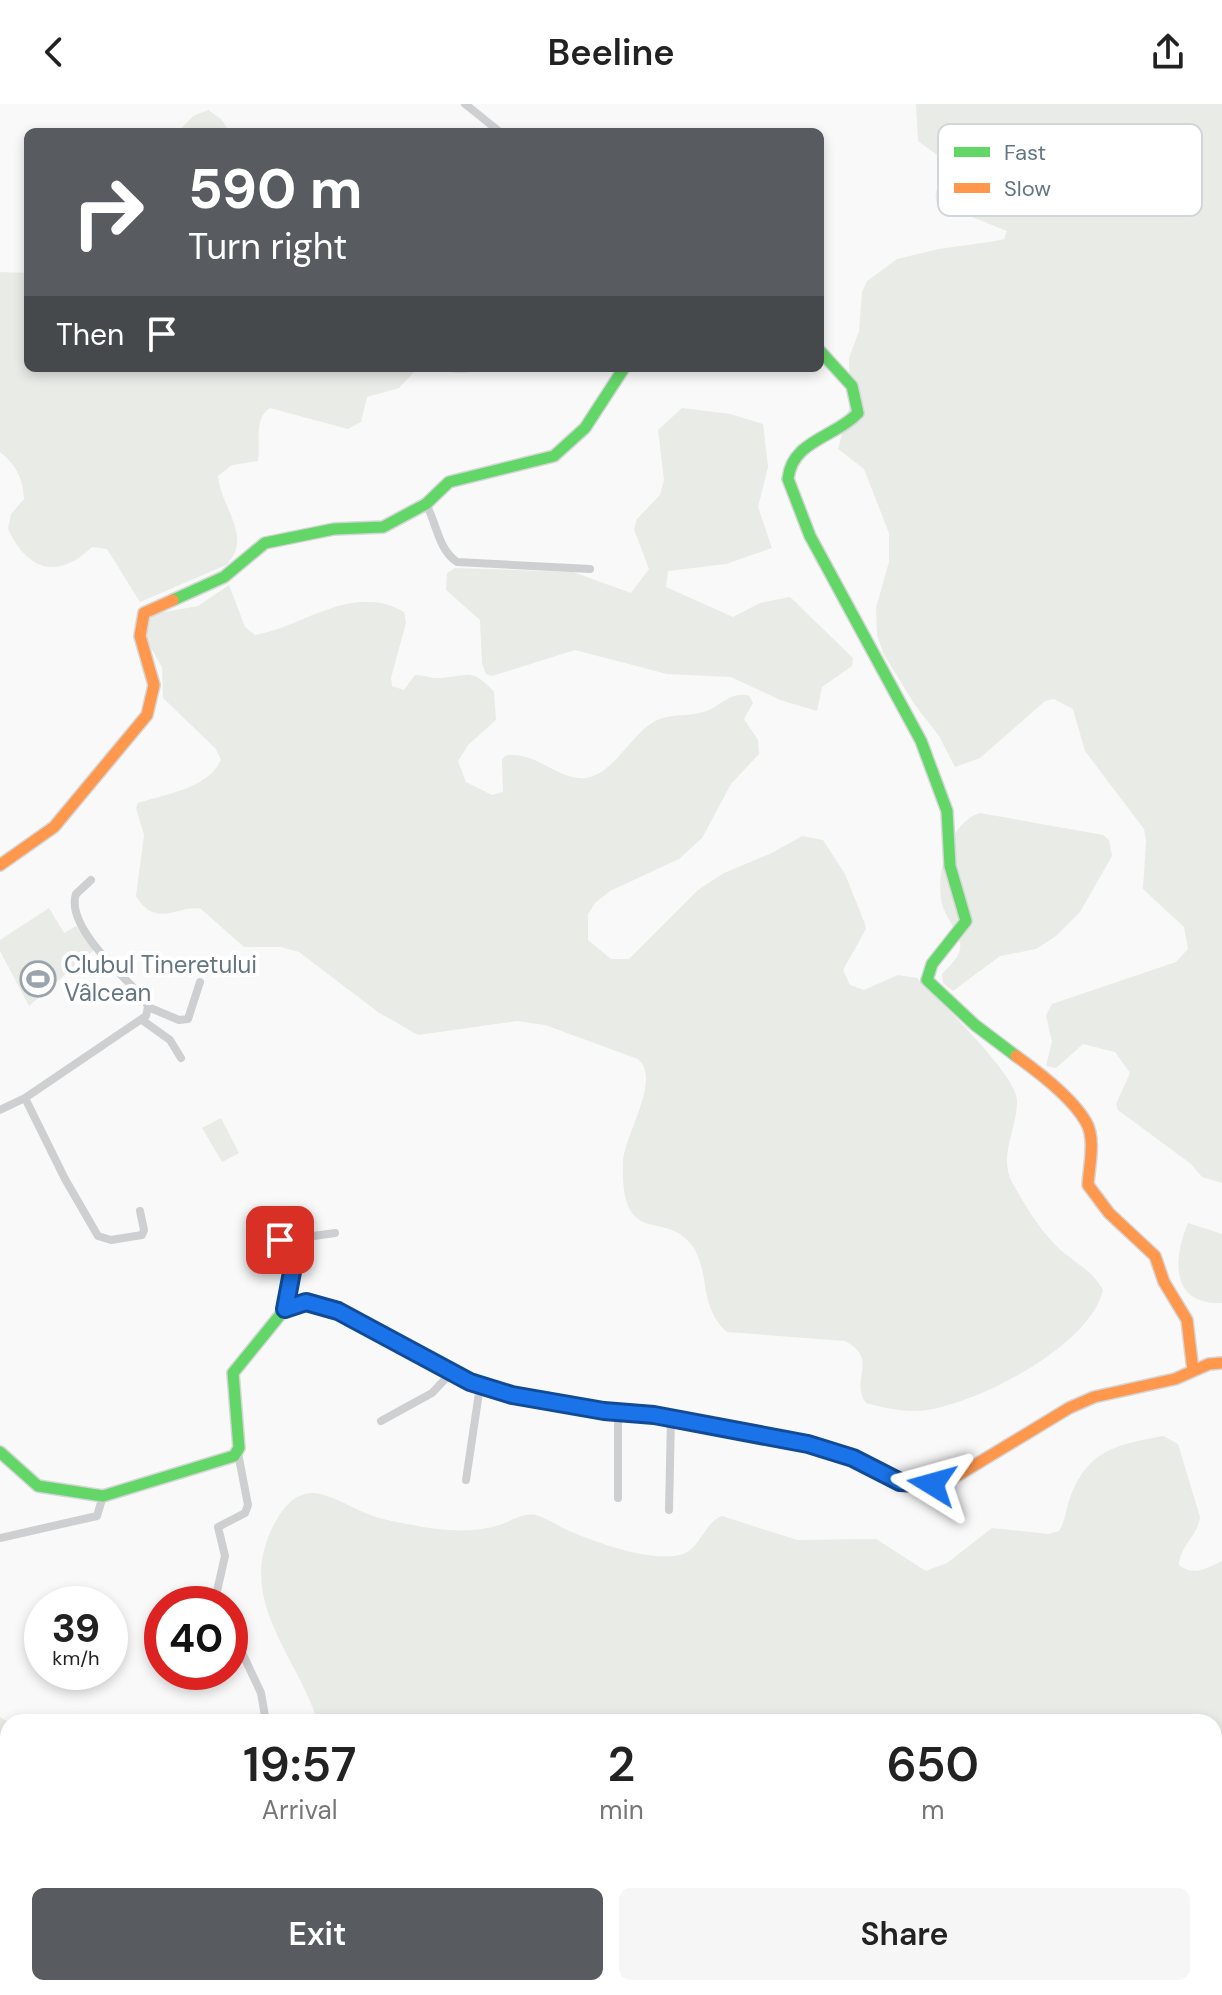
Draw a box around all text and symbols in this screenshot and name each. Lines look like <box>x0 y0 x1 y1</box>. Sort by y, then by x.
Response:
text: Beeline <box>548 29 674 76</box>
icon: back <box>32 30 76 74</box>
icon: share <box>1146 30 1190 74</box>
legend <box>938 124 1202 216</box>
text: Fast <box>1004 138 1046 167</box>
text: 590 m <box>188 152 362 225</box>
icon: right <box>56 160 160 264</box>
text: Slow <box>1004 174 1051 203</box>
text: Turn right <box>188 223 347 270</box>
icon: arrive <box>140 312 184 356</box>
text: Then <box>56 315 124 354</box>
place label: Clubul Tineretului Vâlcean <box>64 949 257 1008</box>
sports icon: Clubul Tineretului Vâlcean <box>19 960 57 998</box>
pin <box>246 1206 314 1274</box>
icon: arrive <box>258 1218 302 1262</box>
position arrow <box>890 1442 974 1526</box>
speed limit sign: 40 <box>144 1586 248 1690</box>
text: 39 <box>52 1602 100 1654</box>
text: km/h <box>52 1645 100 1671</box>
text: 19:57 <box>243 1733 356 1796</box>
text: 2 <box>608 1733 635 1796</box>
text: 650 <box>887 1733 979 1796</box>
text: Arrival <box>262 1793 338 1827</box>
text: min <box>599 1793 644 1827</box>
text: m <box>921 1793 944 1827</box>
button: Exit <box>32 1888 603 1980</box>
button: Share <box>619 1888 1190 1980</box>

